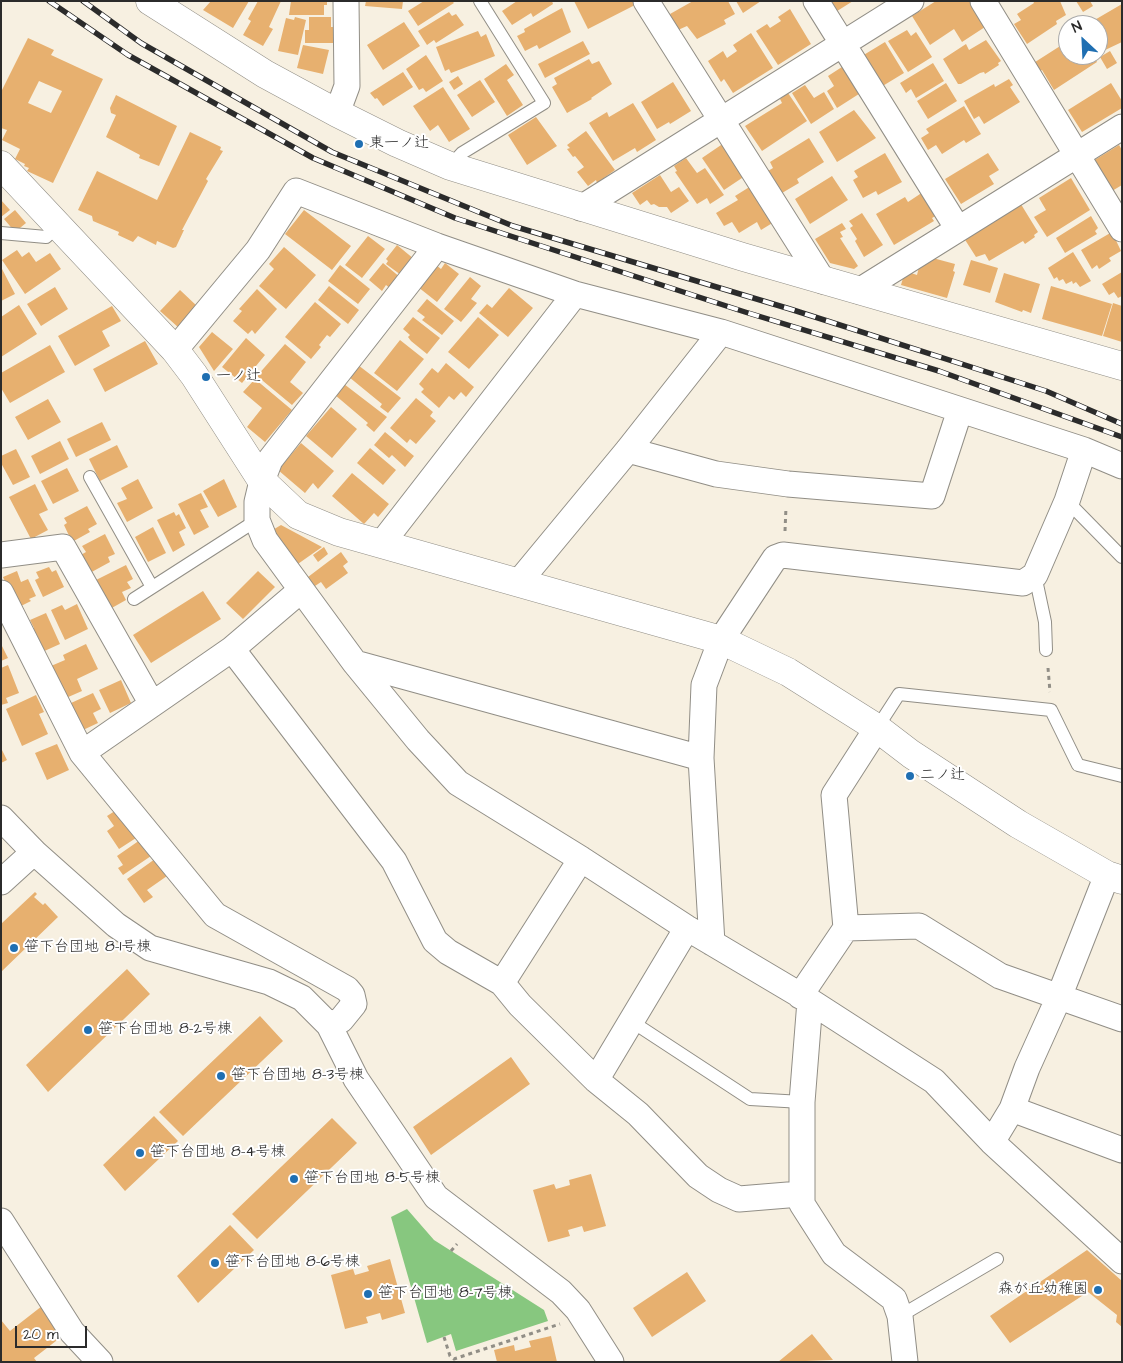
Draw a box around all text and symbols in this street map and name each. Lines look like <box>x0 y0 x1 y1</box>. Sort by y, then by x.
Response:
north arrow <box>1058 15 1108 65</box>
text: N <box>1069 16 1085 38</box>
place label: 東一ノ辻 <box>369 135 429 153</box>
marker: 東一ノ辻 <box>353 138 365 150</box>
place label: 一ノ辻 <box>216 368 261 386</box>
marker: 一ノ辻 <box>200 371 212 383</box>
place label: 二ノ辻 <box>920 767 965 785</box>
marker: 二ノ辻 <box>904 770 916 782</box>
place label: 笹下台団地 8-1号棟 <box>24 939 151 957</box>
marker: 笹下台団地 8-1号棟 <box>8 942 20 954</box>
place label: 笹下台団地 8-2号棟 <box>98 1021 232 1039</box>
marker: 笹下台団地 8-2号棟 <box>82 1024 94 1036</box>
place label: 笹下台団地 8-3号棟 <box>231 1067 364 1085</box>
marker: 笹下台団地 8-3号棟 <box>215 1070 227 1082</box>
place label: 笹下台団地 8-4号棟 <box>150 1144 286 1162</box>
marker: 笹下台団地 8-4号棟 <box>134 1147 146 1159</box>
place label: 笹下台団地 8-5号棟 <box>304 1170 440 1188</box>
marker: 笹下台団地 8-5号棟 <box>288 1173 300 1185</box>
place label: 笹下台団地 8-6号棟 <box>225 1254 360 1272</box>
marker: 笹下台団地 8-6号棟 <box>209 1257 221 1269</box>
place label: 森が丘幼稚園 <box>998 1281 1088 1299</box>
marker: 森が丘幼稚園 <box>1092 1284 1104 1296</box>
place label: 笹下台団地 8-7号棟 <box>378 1285 513 1303</box>
marker: 笹下台団地 8-7号棟 <box>362 1288 374 1300</box>
scale bar <box>18 1316 90 1348</box>
text: 20 m <box>23 1324 59 1345</box>

